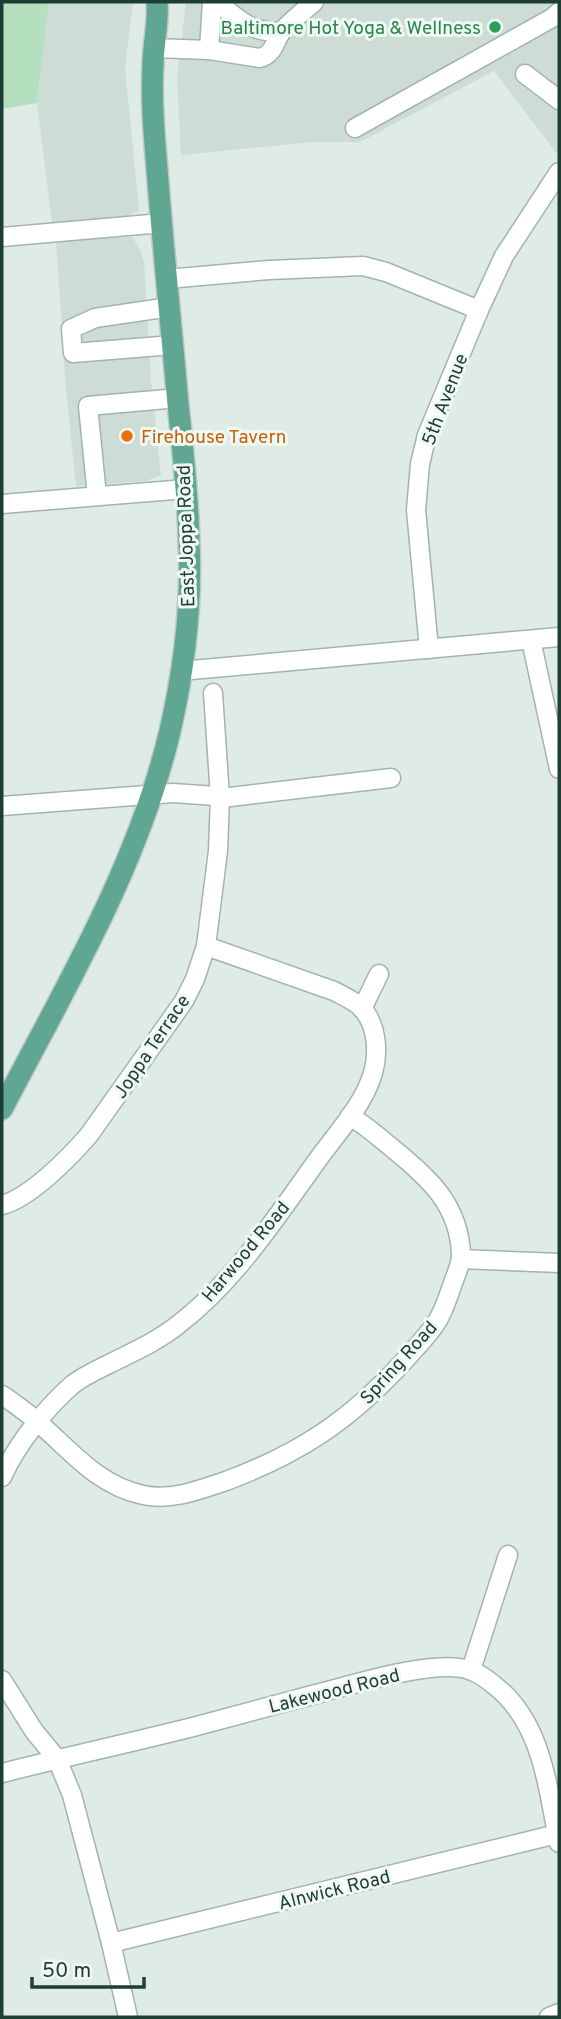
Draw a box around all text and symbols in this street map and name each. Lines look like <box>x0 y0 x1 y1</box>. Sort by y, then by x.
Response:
place label: Baltimore Hot Yoga & Wellness <box>221 17 481 41</box>
marker: Baltimore Hot Yoga & Wellness <box>487 19 503 35</box>
street label: 5th Avenue <box>417 350 474 449</box>
place label: Firehouse Tavern <box>141 426 286 450</box>
marker: Firehouse Tavern <box>119 428 135 444</box>
street label: East Joppa Road <box>173 464 201 608</box>
street label: Joppa Terrace <box>109 990 196 1104</box>
street label: Harwood Road <box>197 1197 296 1308</box>
street label: Spring Road <box>356 1317 443 1410</box>
street label: Lakewood Road <box>266 1664 403 1720</box>
street label: Alnwick Road <box>276 1865 393 1916</box>
scale bar <box>32 1946 144 1990</box>
text: 50 m <box>42 1958 91 1985</box>

